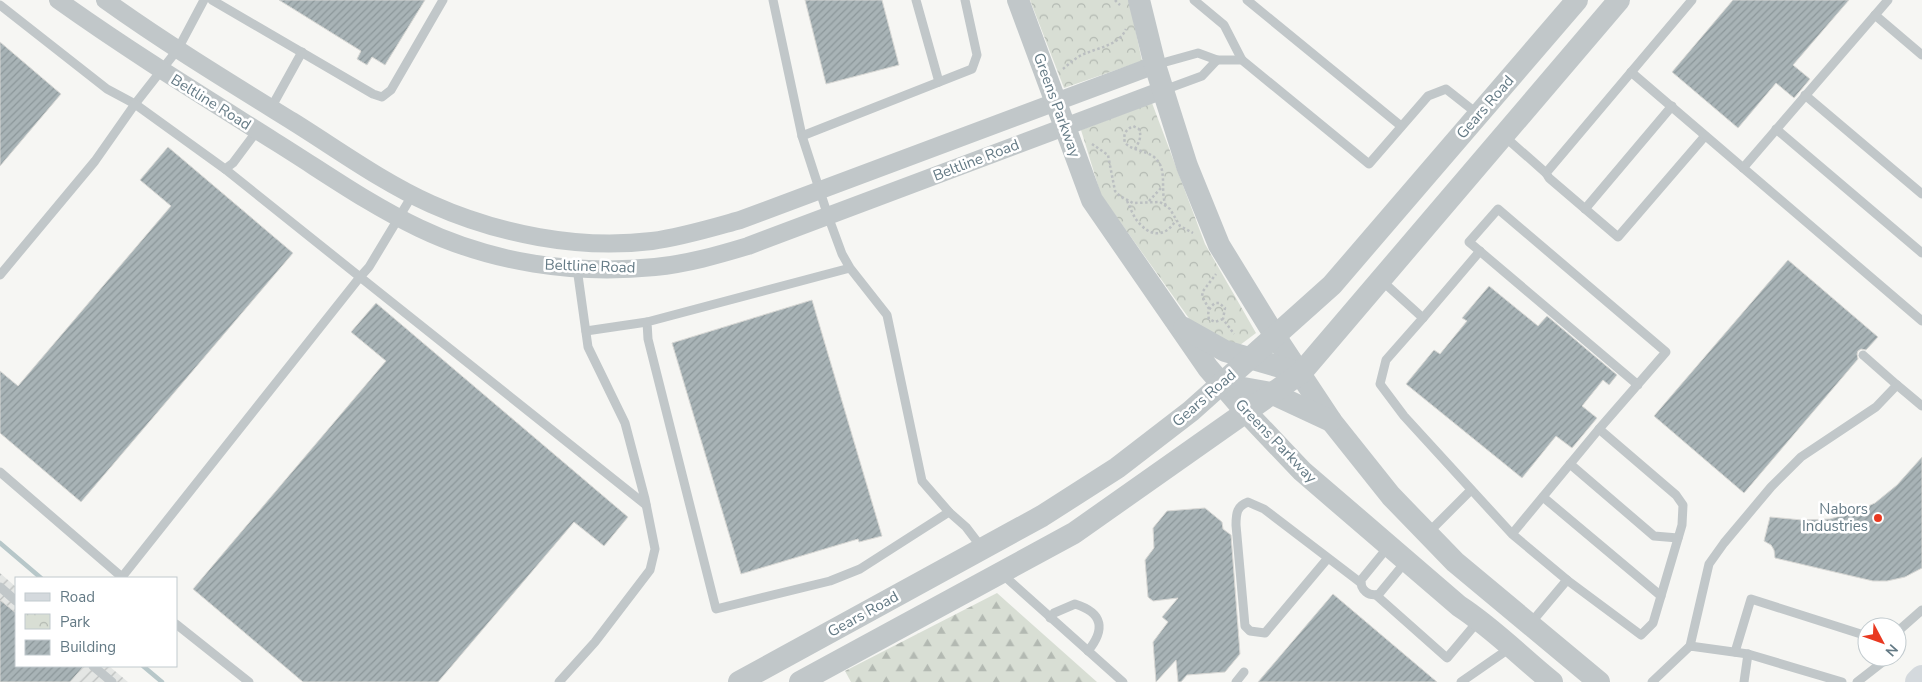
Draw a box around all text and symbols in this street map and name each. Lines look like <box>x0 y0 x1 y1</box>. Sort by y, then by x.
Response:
street label: Greens Parkway <box>1029 50 1085 160</box>
street label: Beltline Road <box>167 69 255 135</box>
street label: Gears Road <box>1452 71 1518 143</box>
street label: Beltline Road <box>930 134 1022 186</box>
street label: Beltline Road <box>544 254 636 278</box>
street label: Gears Road <box>1168 365 1240 431</box>
street label: Greens Parkway <box>1231 395 1321 488</box>
place label: Nabors Industries <box>1802 499 1868 536</box>
marker: Nabors Industries <box>1872 512 1884 524</box>
legend <box>15 577 178 667</box>
street label: Gears Road <box>824 586 902 642</box>
text: Road <box>60 587 95 607</box>
text: Park <box>60 612 90 632</box>
north arrow <box>1857 617 1907 667</box>
text: Building <box>60 637 116 657</box>
text: N <box>1881 640 1902 660</box>

